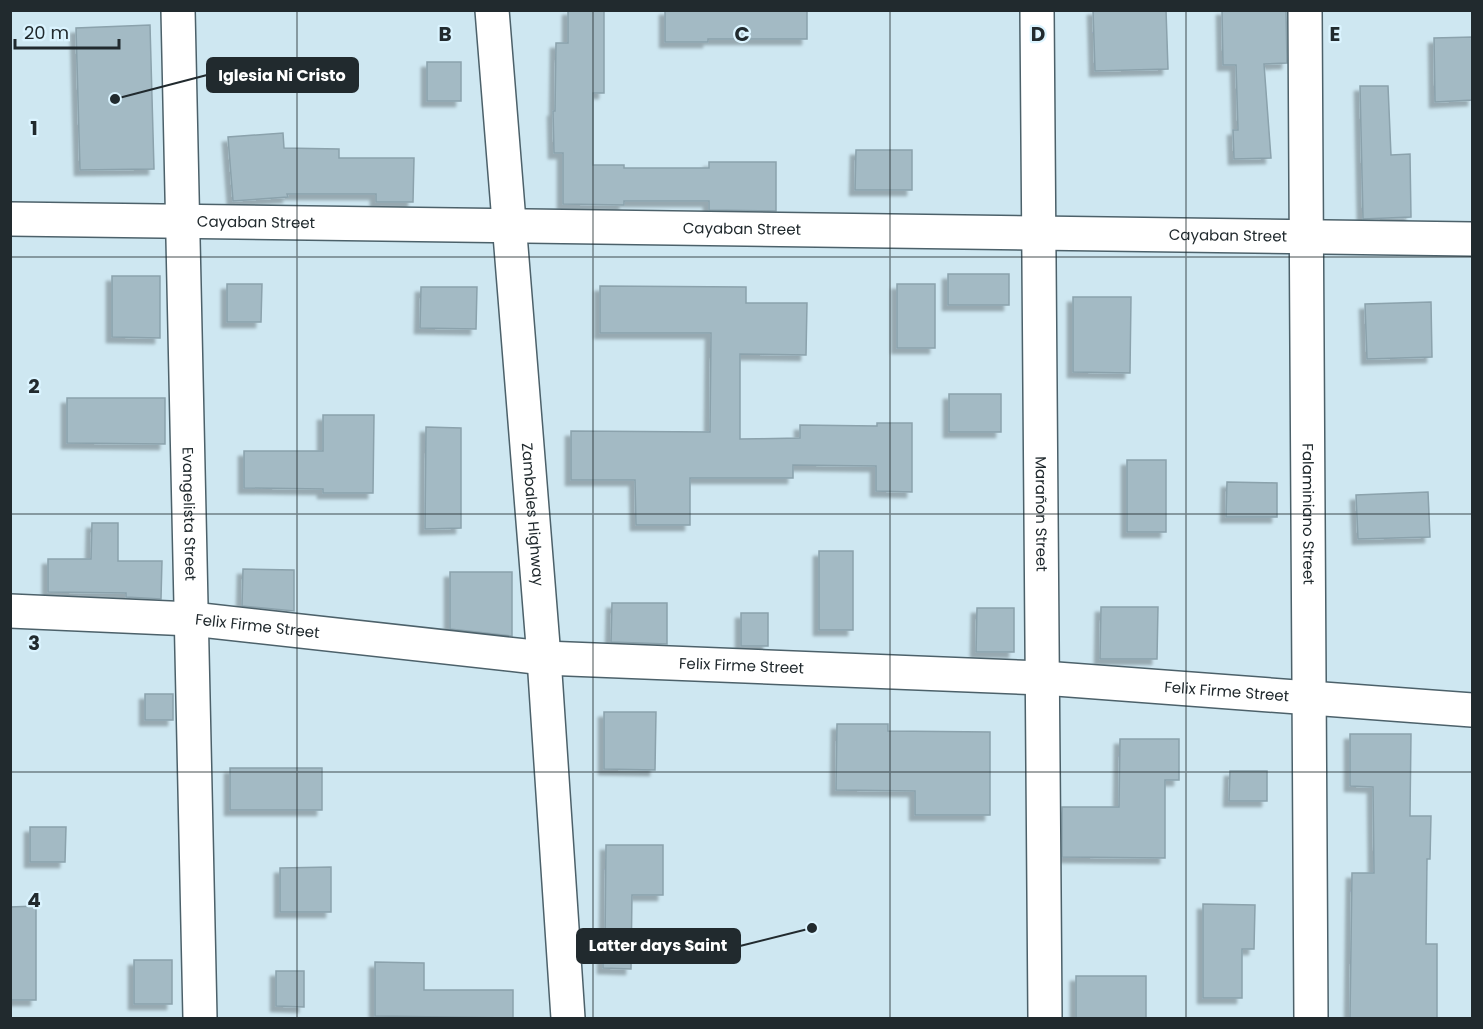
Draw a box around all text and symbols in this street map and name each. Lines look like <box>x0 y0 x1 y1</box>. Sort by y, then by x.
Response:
scale bar <box>15 12 118 50</box>
text: 20 m <box>24 20 69 45</box>
text: B <box>438 20 452 48</box>
text: C <box>734 20 750 48</box>
text: D <box>1031 20 1045 48</box>
text: E <box>1330 20 1340 48</box>
callout: Iglesia Ni Cristo <box>207 58 358 92</box>
text: Iglesia Ni Cristo <box>218 64 346 87</box>
text: 1 <box>30 114 38 142</box>
street label: Cayaban Street <box>197 211 315 233</box>
street label: Cayaban Street <box>683 217 801 240</box>
street label: Cayaban Street <box>1169 224 1287 246</box>
text: 2 <box>28 372 40 400</box>
street label: Zambales Highway <box>517 442 549 587</box>
street label: Falaminiano Street <box>1298 443 1319 585</box>
street label: Evangelista Street <box>178 447 201 581</box>
street label: Marañon Street <box>1031 456 1052 572</box>
street label: Felix Firme Street <box>194 608 321 643</box>
text: 3 <box>28 629 40 657</box>
street label: Felix Firme Street <box>679 652 804 678</box>
street label: Felix Firme Street <box>1164 676 1290 706</box>
text: 4 <box>27 886 41 914</box>
callout: Latter days Saint <box>577 929 740 963</box>
text: Latter days Saint <box>589 934 727 957</box>

